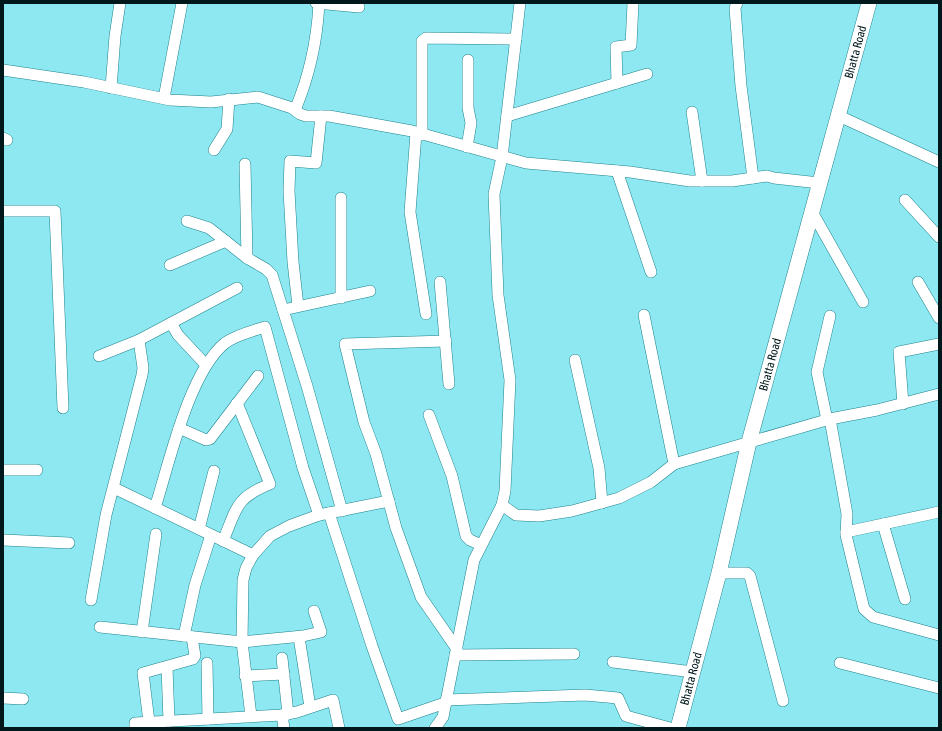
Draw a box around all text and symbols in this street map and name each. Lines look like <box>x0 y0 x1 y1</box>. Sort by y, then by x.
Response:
street label: Bhatta Road <box>842 24 870 80</box>
street label: Bhatta Road <box>756 337 784 393</box>
street label: Bhatta Road <box>677 651 705 707</box>

